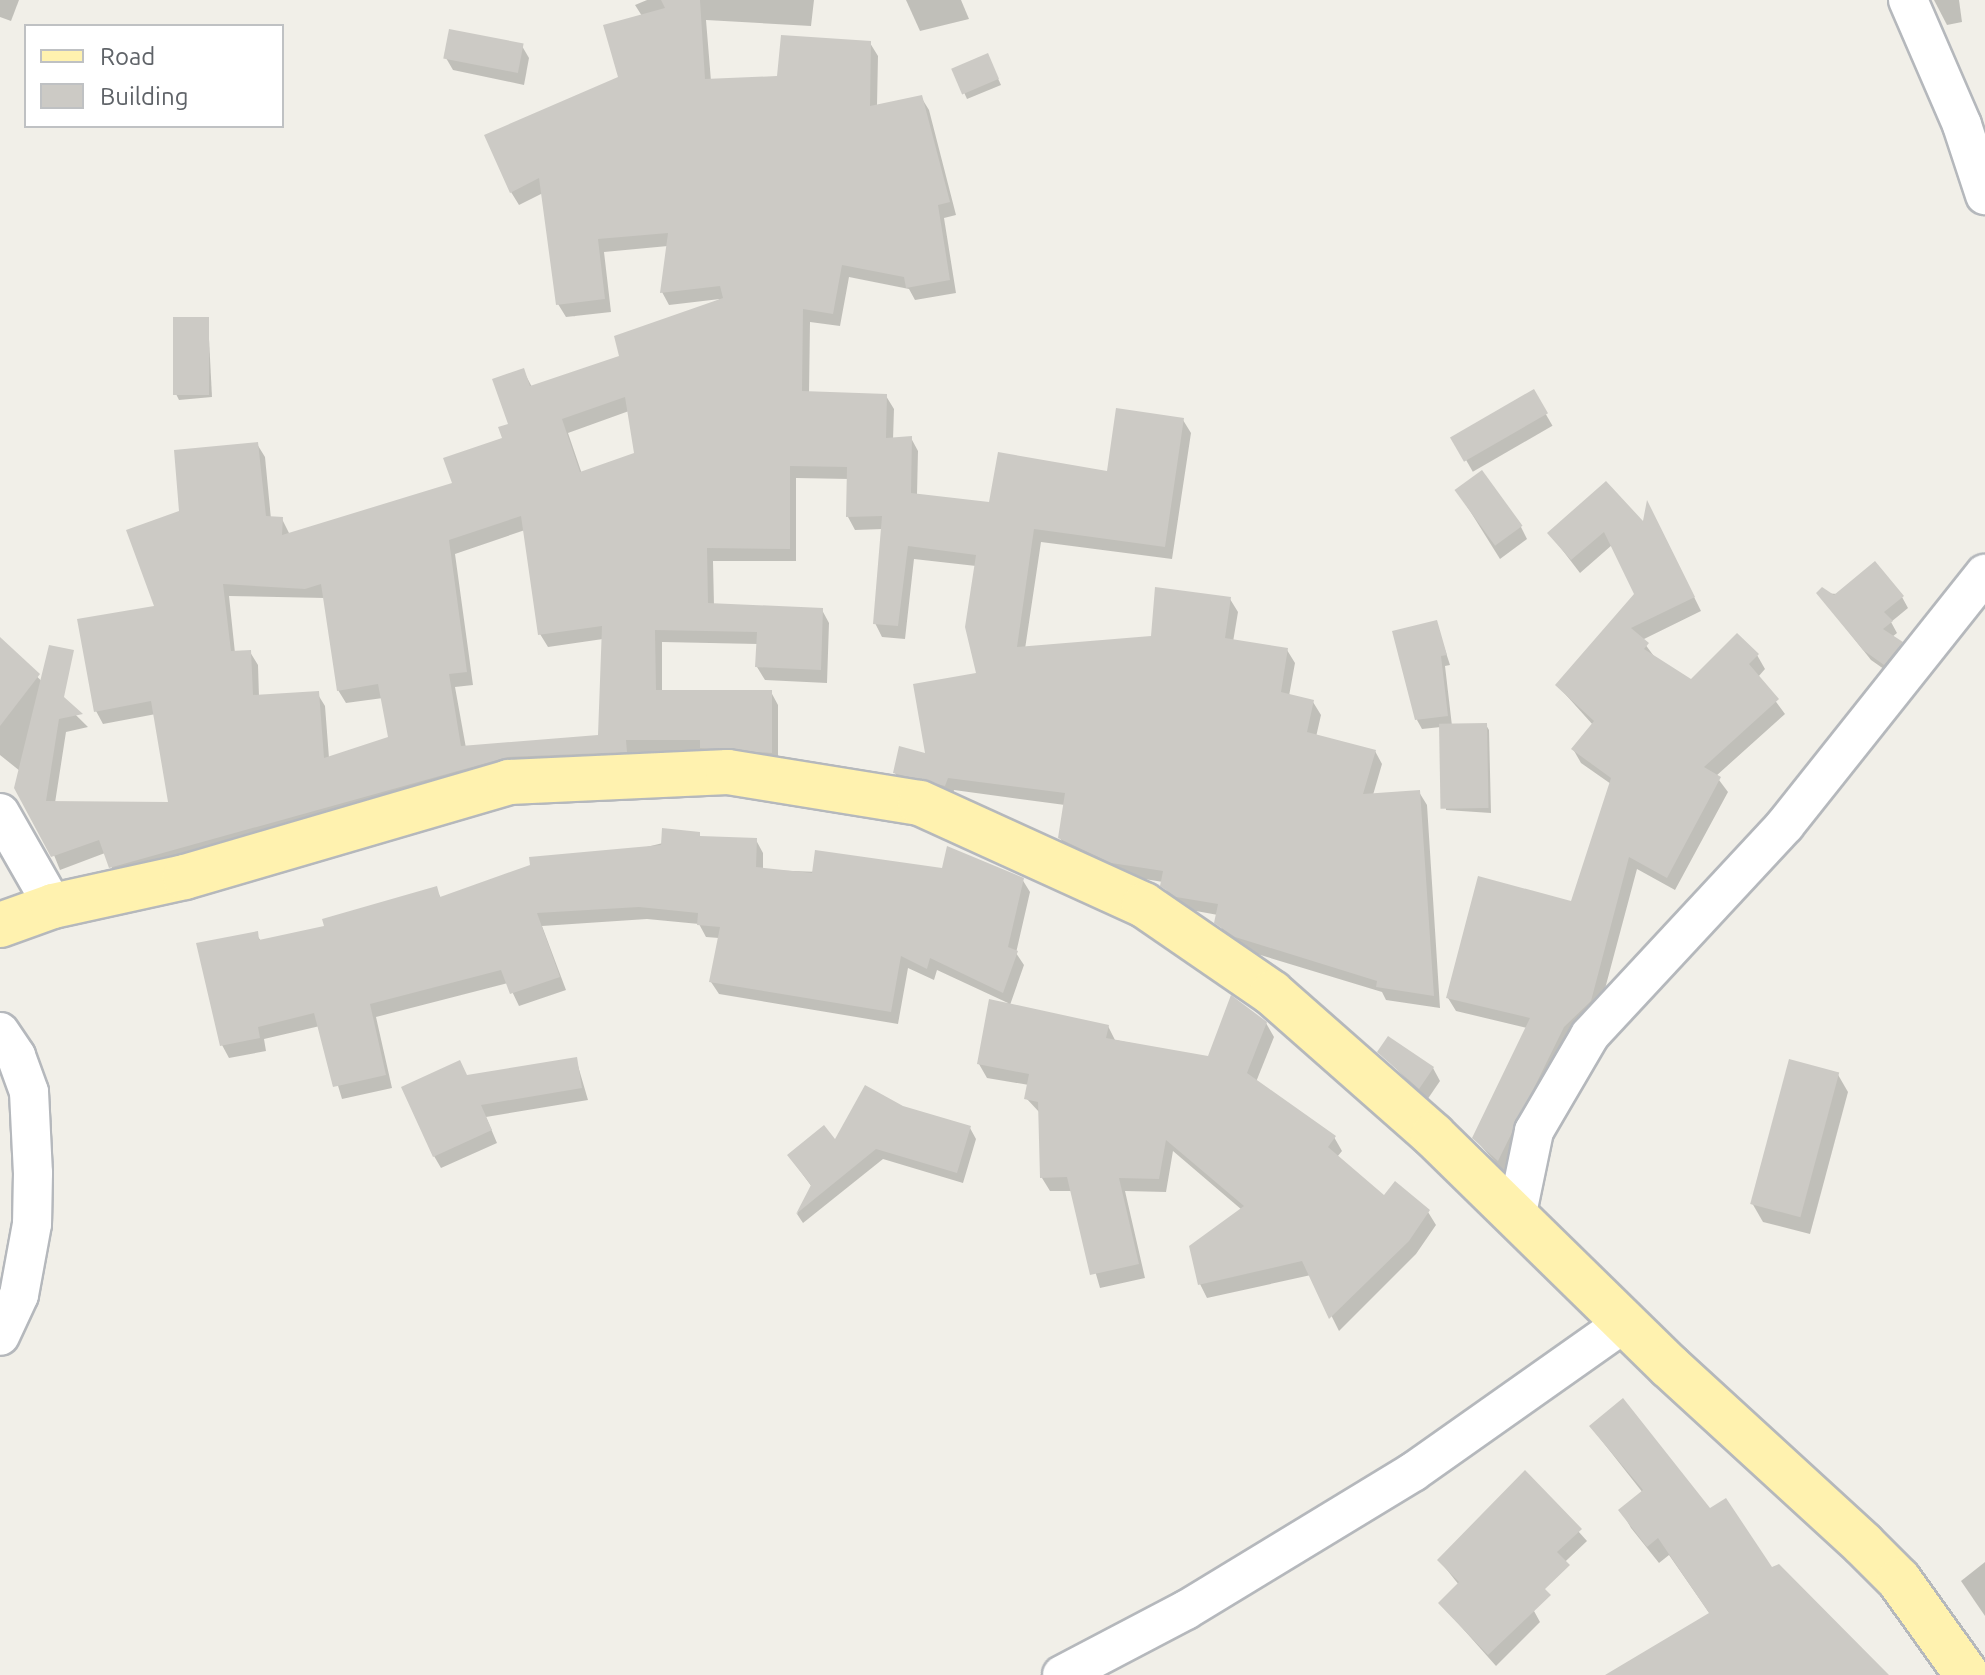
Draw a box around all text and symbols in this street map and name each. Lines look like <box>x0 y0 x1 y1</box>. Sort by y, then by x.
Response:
legend <box>24 24 284 128</box>
text: Road <box>100 43 155 70</box>
text: Building <box>100 83 188 110</box>

